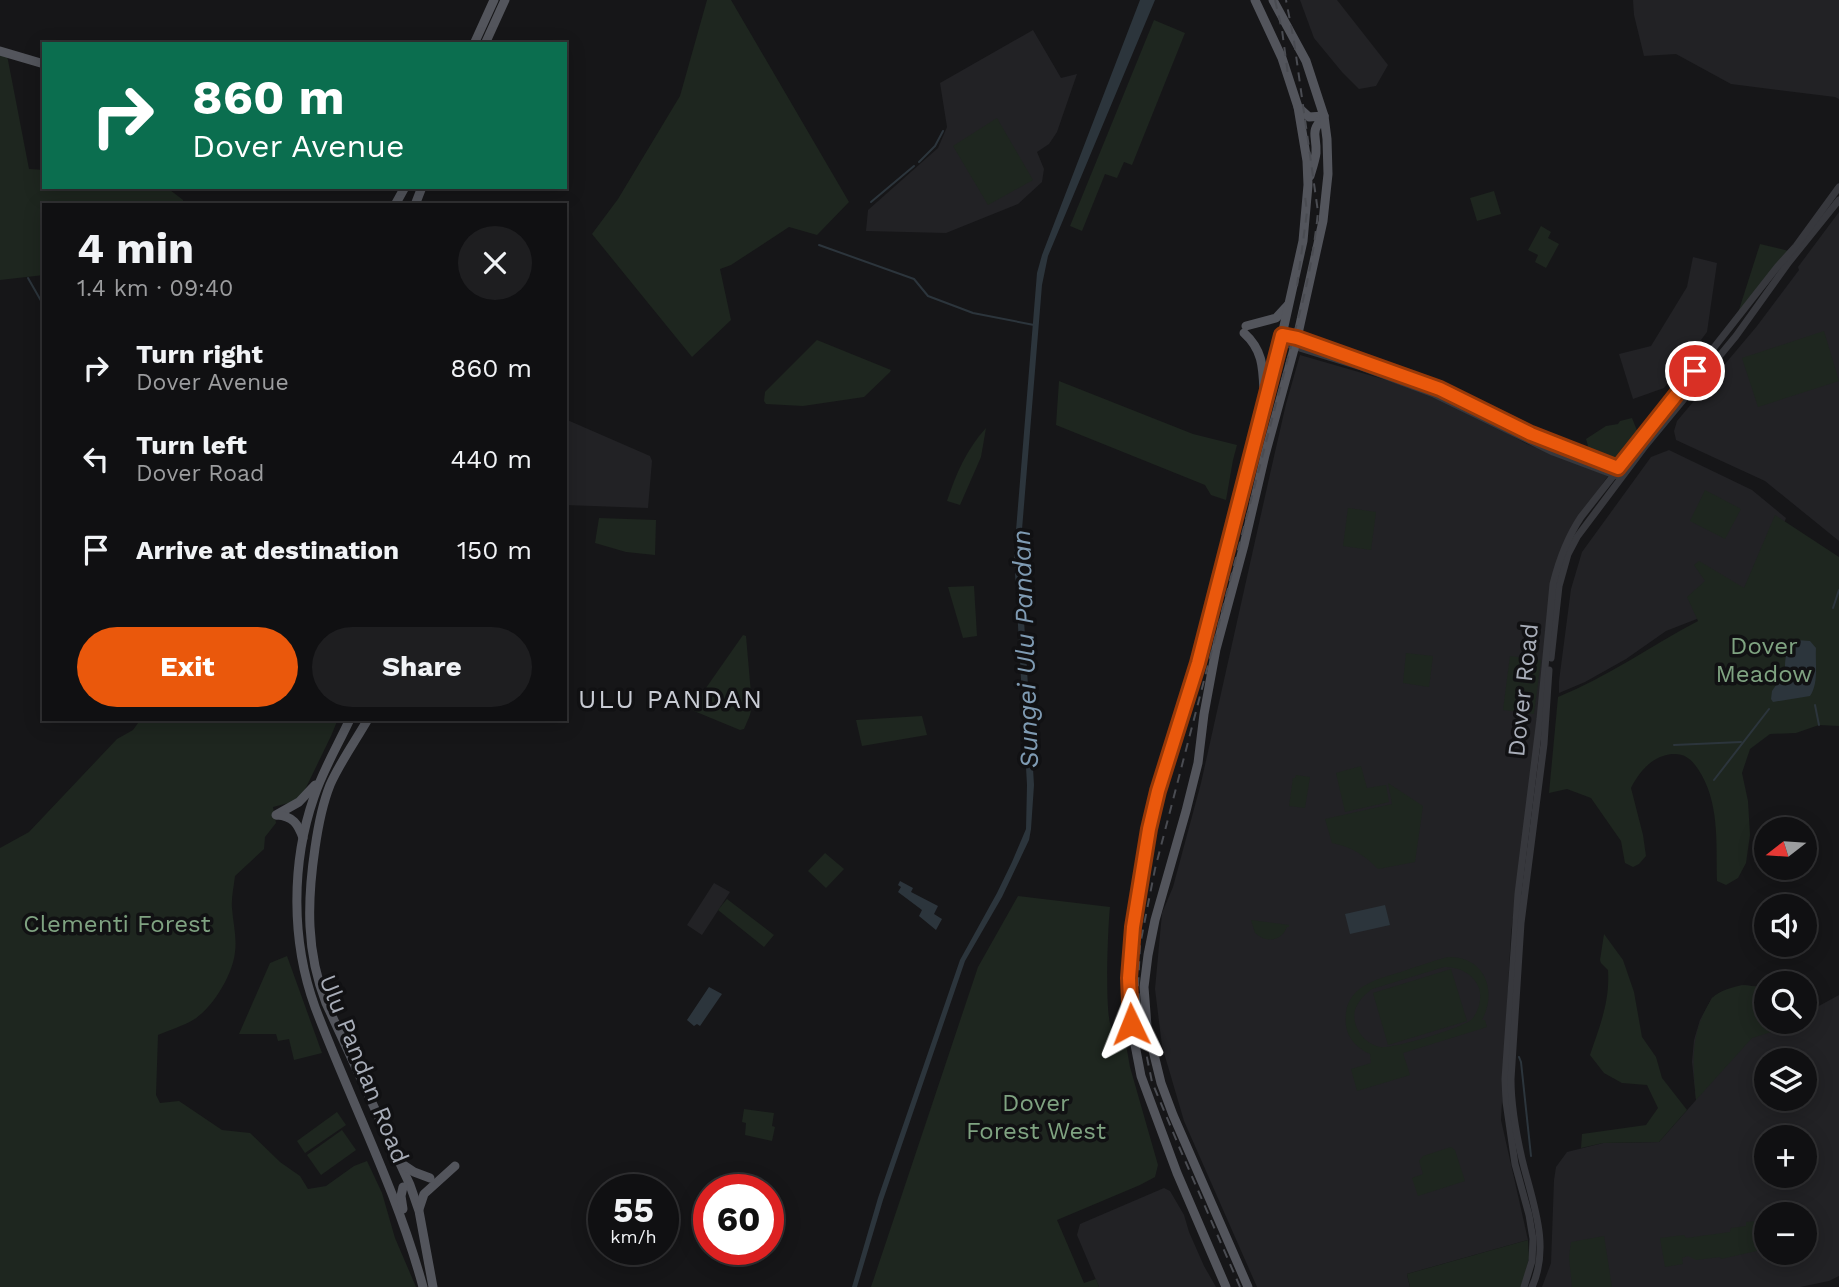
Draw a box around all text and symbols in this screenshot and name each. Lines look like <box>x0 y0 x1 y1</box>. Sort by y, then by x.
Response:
text: 860 m <box>192 68 345 126</box>
icon: right <box>77 70 168 161</box>
text: Dover Avenue <box>192 127 405 165</box>
text: 4 min <box>77 224 194 273</box>
button: close <box>458 226 532 300</box>
text: 1.4 km · 09:40 <box>77 275 233 302</box>
text: Turn right <box>136 339 263 369</box>
pin <box>1665 341 1725 401</box>
icon: right <box>77 349 115 387</box>
icon: arrive <box>1676 352 1714 390</box>
text: 860 m <box>450 353 532 383</box>
text: Dover Avenue <box>136 369 289 396</box>
text: Turn left <box>136 430 247 460</box>
icon: left <box>77 440 115 478</box>
text: 440 m <box>450 444 532 474</box>
text: Dover Road <box>136 460 264 487</box>
water label: Sungei Ulu Pandan <box>1006 529 1044 769</box>
icon: arrive <box>77 531 115 569</box>
text: Arrive at destination <box>136 535 399 565</box>
text: 150 m <box>457 535 532 565</box>
street label: Dover Road <box>1502 622 1544 758</box>
button: Exit <box>77 627 298 707</box>
button: Share <box>312 627 532 707</box>
park label: Dover Meadow <box>1716 632 1812 688</box>
district label: ULU PANDAN <box>578 684 764 714</box>
north arrow <box>1754 817 1816 880</box>
map controls <box>1754 817 1817 1265</box>
button: sound <box>1754 894 1817 957</box>
park label: Clementi Forest <box>23 910 211 938</box>
street label: Ulu Pandan Road <box>313 971 415 1167</box>
button: search <box>1754 971 1817 1034</box>
position arrow <box>1094 987 1168 1061</box>
button: layers <box>1754 1048 1817 1111</box>
park label: Dover Forest West <box>966 1089 1106 1145</box>
button: + <box>1754 1125 1817 1188</box>
speed limit sign: 60 <box>693 1174 784 1265</box>
text: 55 <box>613 1189 654 1231</box>
button: − <box>1754 1202 1817 1265</box>
text: km/h <box>610 1226 657 1247</box>

